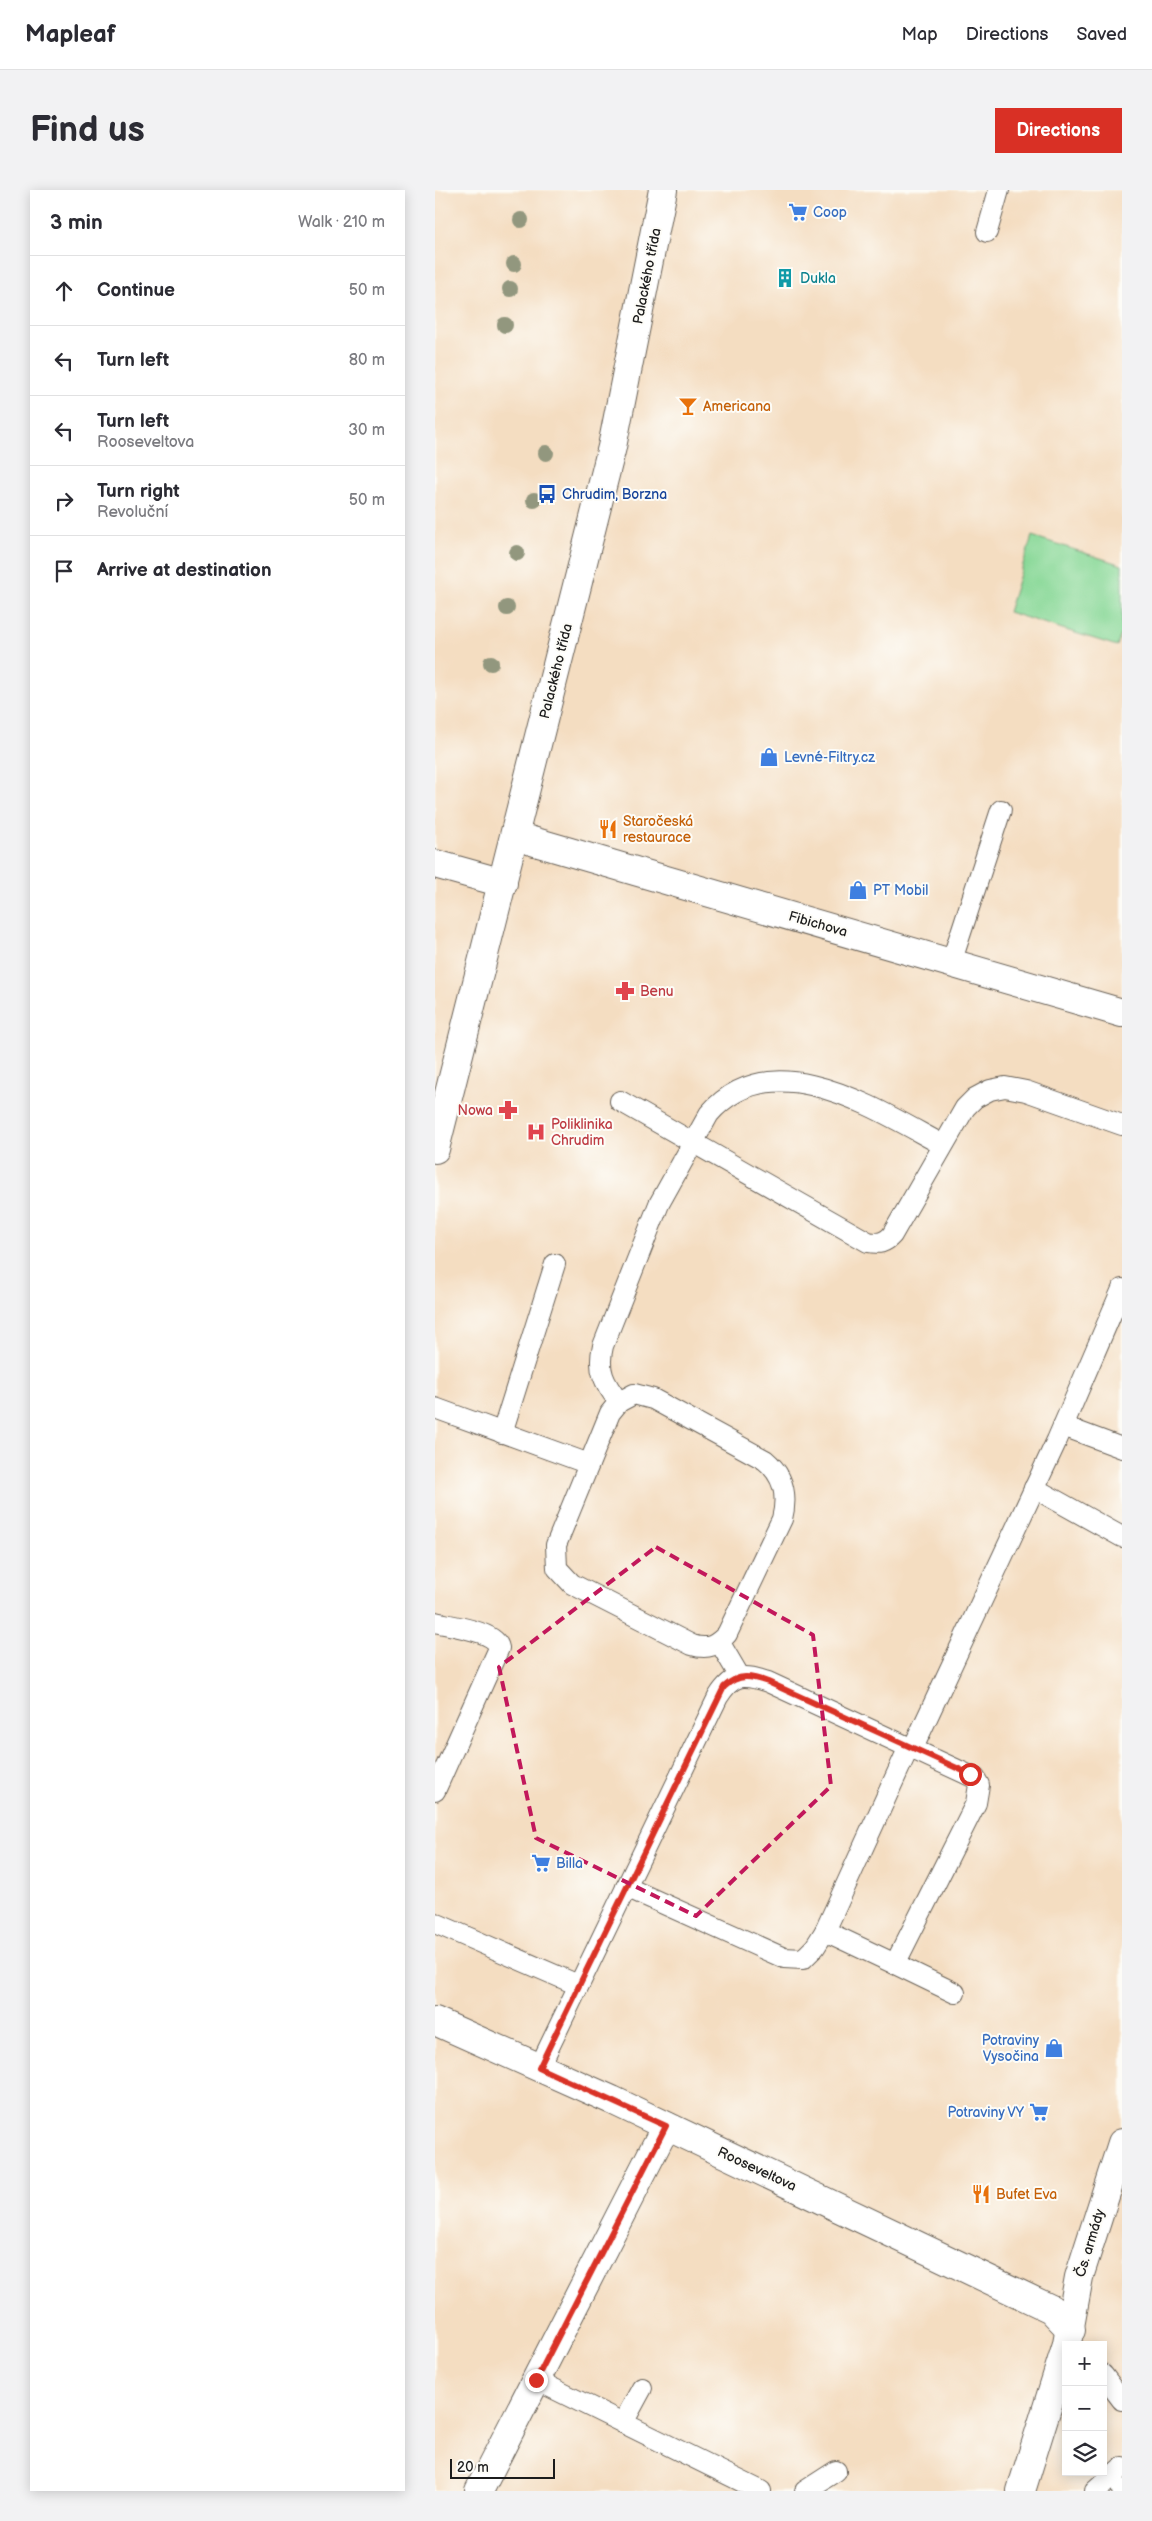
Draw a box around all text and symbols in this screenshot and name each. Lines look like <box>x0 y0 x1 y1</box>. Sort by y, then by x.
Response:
text: Mapleaf <box>25 20 116 49</box>
text: Map <box>902 24 938 45</box>
text: Directions <box>966 24 1048 45</box>
text: Saved <box>1076 24 1127 45</box>
button: Directions <box>995 108 1122 153</box>
text: Find us <box>30 109 145 152</box>
supermarket icon: Coop <box>787 201 809 223</box>
place label: Coop <box>813 204 847 221</box>
text: 3 min <box>50 210 103 235</box>
text: Walk · 210 m <box>298 213 385 232</box>
street label: Palackého třída <box>629 226 665 325</box>
building icon: Dukla <box>774 267 796 289</box>
place label: Dukla <box>800 270 836 287</box>
icon: ahead <box>50 277 78 305</box>
text: Continue <box>97 279 175 302</box>
text: 50 m <box>349 281 385 300</box>
icon: left <box>50 347 78 375</box>
text: Turn left <box>97 349 169 372</box>
text: 80 m <box>349 351 385 370</box>
bar icon: Americana <box>677 395 699 417</box>
place label: Americana <box>703 398 771 415</box>
text: Turn left <box>97 410 169 433</box>
icon: left <box>50 417 78 445</box>
text: 30 m <box>348 421 385 440</box>
text: Rooseveltova <box>97 433 194 452</box>
text: Turn right <box>97 480 180 503</box>
bus stop icon: Chrudim, Borzna <box>536 483 558 505</box>
place label: Chrudim, Borzna <box>562 486 667 503</box>
icon: right <box>50 487 78 515</box>
text: 50 m <box>349 491 385 510</box>
text: Revoluční <box>97 503 168 522</box>
icon: arrive <box>50 557 78 585</box>
text: Arrive at destination <box>97 559 272 582</box>
street label: Palackého třída <box>536 622 576 720</box>
shop icon: Levné-Filtry.cz <box>758 746 780 768</box>
place label: Levné-Filtry.cz <box>784 749 875 766</box>
place label: Staročeská restaurace <box>623 813 693 846</box>
restaurant icon: Staročeská restaurace <box>597 818 619 840</box>
shop icon: PT Mobil <box>847 879 869 901</box>
place label: PT Mobil <box>873 882 928 899</box>
street label: Fibichova <box>787 908 849 941</box>
pharmacy icon: Benu <box>614 980 636 1002</box>
place label: Benu <box>640 983 674 1000</box>
pharmacy icon: Nowa <box>497 1099 519 1121</box>
place label: Nowa <box>457 1102 493 1119</box>
place label: Poliklinika Chrudim <box>551 1116 613 1149</box>
hospital icon: Poliklinika Chrudim <box>525 1121 547 1143</box>
route start <box>959 1763 982 1786</box>
supermarket icon: Billa <box>530 1852 552 1874</box>
place label: Billa <box>556 1855 583 1872</box>
place label: Potraviny Vysočina <box>982 2032 1040 2065</box>
shop icon: Potraviny Vysočina <box>1043 2037 1065 2059</box>
supermarket icon: Potraviny VY <box>1028 2101 1050 2123</box>
place label: Potraviny VY <box>947 2104 1025 2121</box>
street label: Rooseveltova <box>715 2143 799 2195</box>
restaurant icon: Bufet Eva <box>970 2183 992 2205</box>
place label: Bufet Eva <box>996 2186 1057 2203</box>
street label: Čs. armády <box>1071 2206 1109 2279</box>
map controls <box>1062 2341 1107 2476</box>
button: + <box>1062 2341 1107 2386</box>
route end <box>525 2369 548 2392</box>
button: − <box>1062 2386 1107 2431</box>
button: layers <box>1062 2431 1107 2476</box>
scale bar <box>450 2456 555 2479</box>
text: 20 m <box>457 2459 489 2476</box>

